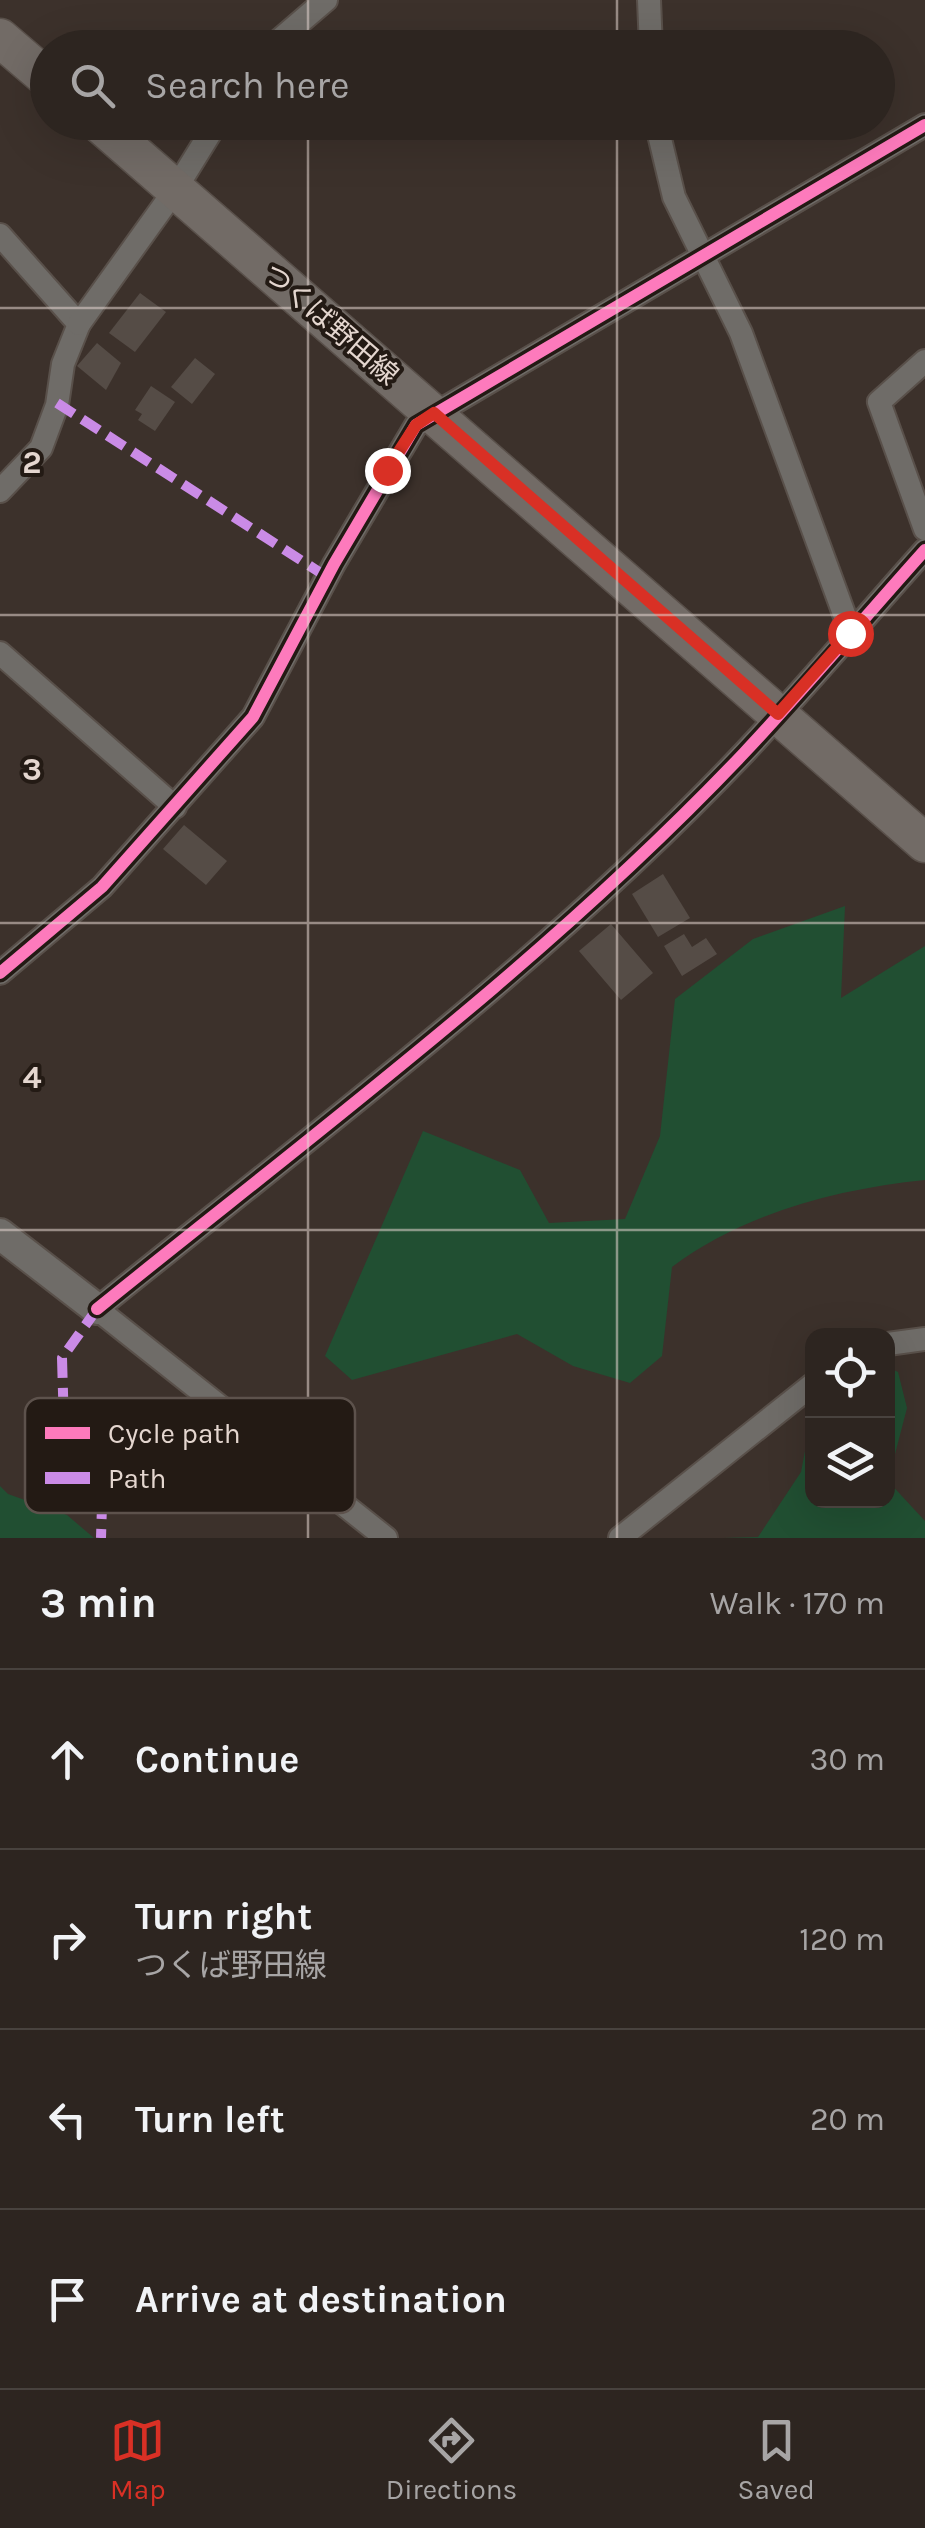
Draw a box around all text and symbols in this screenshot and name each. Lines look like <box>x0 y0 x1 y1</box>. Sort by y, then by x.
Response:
search box <box>30 30 895 140</box>
icon: search <box>65 58 120 113</box>
text: Search here <box>145 63 349 108</box>
street label: つくば野田線 <box>257 256 405 392</box>
text: 2 <box>22 444 42 481</box>
route end <box>365 448 411 494</box>
route start <box>828 611 874 657</box>
text: 3 <box>22 751 42 788</box>
text: 4 <box>22 1059 42 1096</box>
map controls <box>805 1328 895 1508</box>
button: locate <box>805 1328 895 1418</box>
legend <box>25 1398 355 1513</box>
text: Cycle path <box>108 1417 241 1450</box>
button: layers <box>805 1418 895 1508</box>
text: Path <box>108 1462 166 1495</box>
text: 3 min <box>40 1578 157 1628</box>
text: Walk · 170 m <box>710 1585 885 1622</box>
icon: ahead <box>40 1732 95 1787</box>
text: Continue <box>135 1737 299 1782</box>
text: 30 m <box>810 1741 885 1778</box>
text: Turn right <box>135 1894 312 1939</box>
icon: right <box>40 1912 95 1967</box>
text: 120 m <box>799 1921 885 1958</box>
text: つくば野田線 <box>135 1947 327 1984</box>
icon: left <box>40 2092 95 2147</box>
text: Turn left <box>135 2097 285 2142</box>
text: 20 m <box>810 2101 885 2138</box>
icon: arrive <box>40 2272 95 2327</box>
text: Arrive at destination <box>135 2277 507 2322</box>
tab: Map <box>110 2413 166 2506</box>
tab: Directions <box>386 2413 517 2506</box>
tab: Saved <box>737 2413 815 2506</box>

